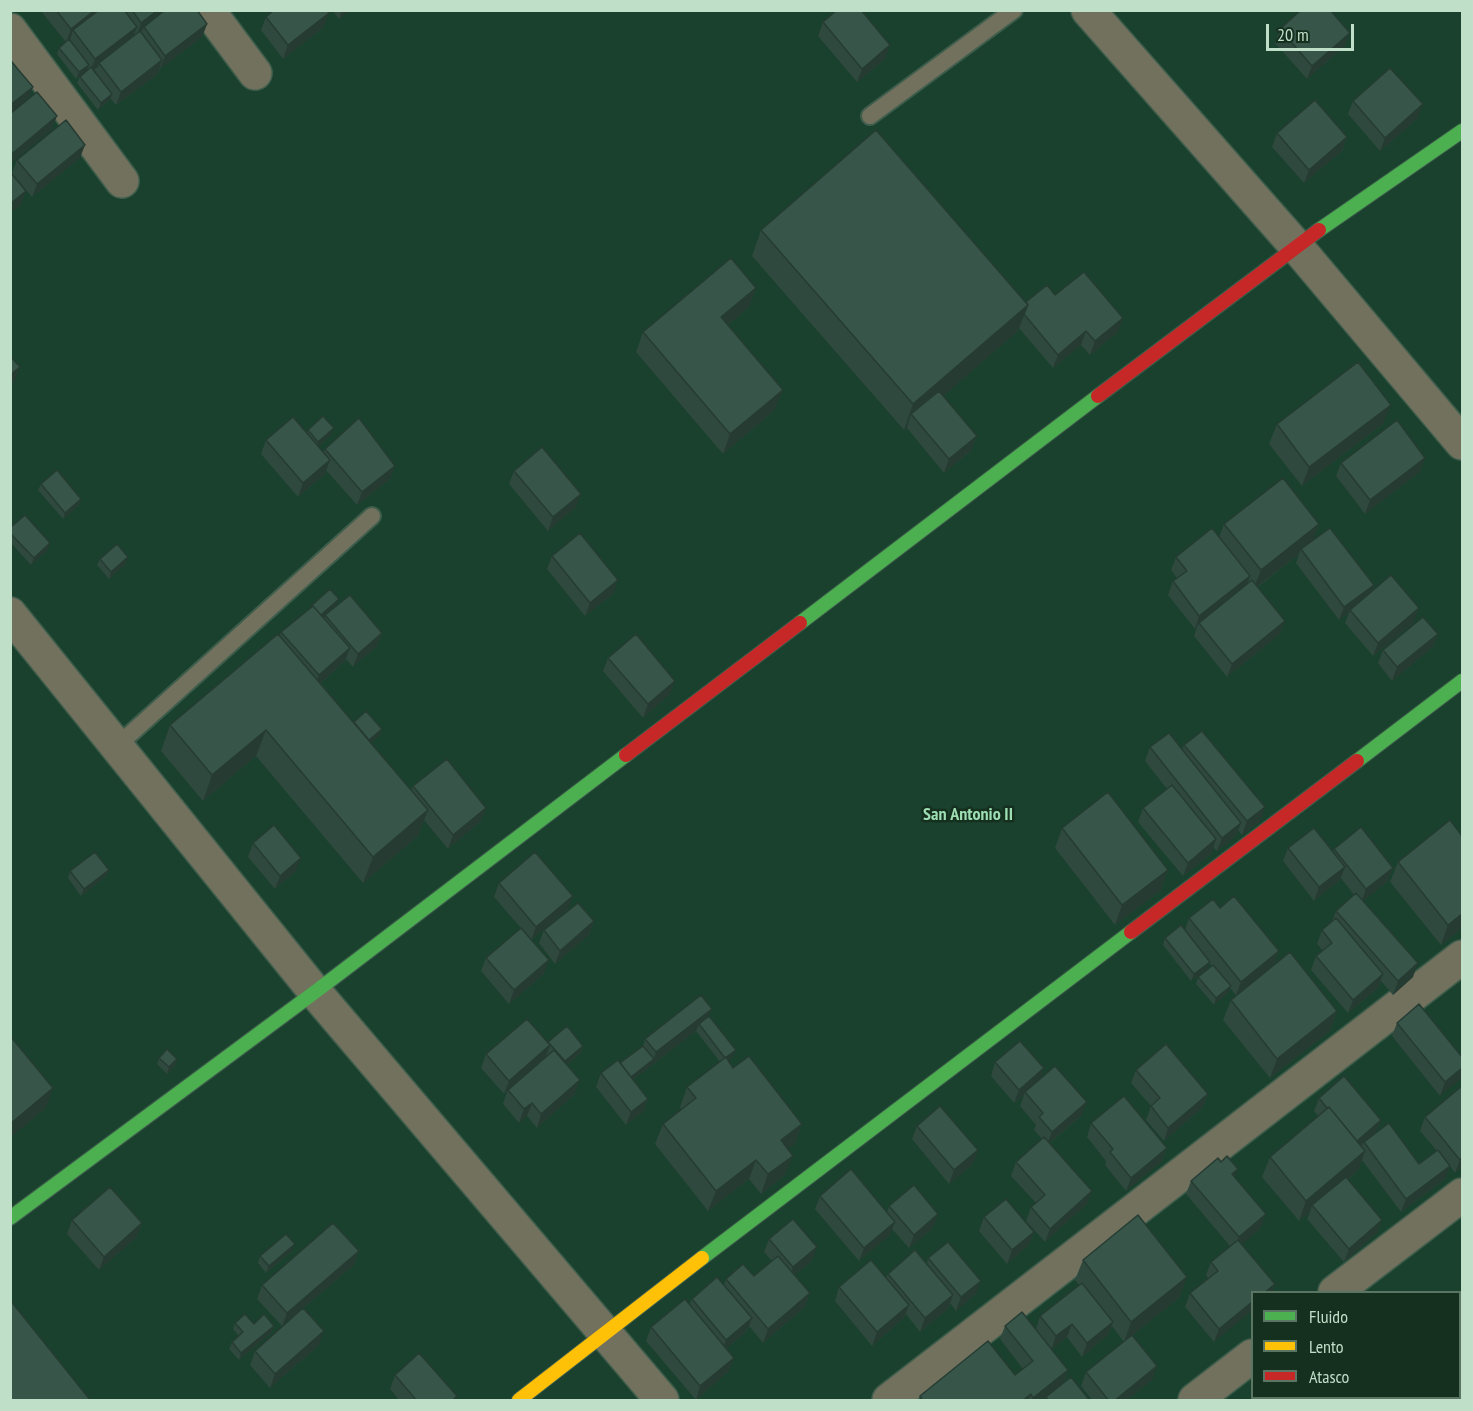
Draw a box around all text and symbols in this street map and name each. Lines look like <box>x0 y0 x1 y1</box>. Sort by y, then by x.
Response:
scale bar <box>1269 12 1358 50</box>
text: 20 m <box>1277 23 1309 46</box>
district label: San Antonio II <box>923 804 1013 826</box>
legend <box>1251 1291 1461 1399</box>
text: Fluido <box>1309 1305 1348 1328</box>
text: Lento <box>1309 1335 1344 1358</box>
text: Atasco <box>1309 1365 1349 1388</box>

